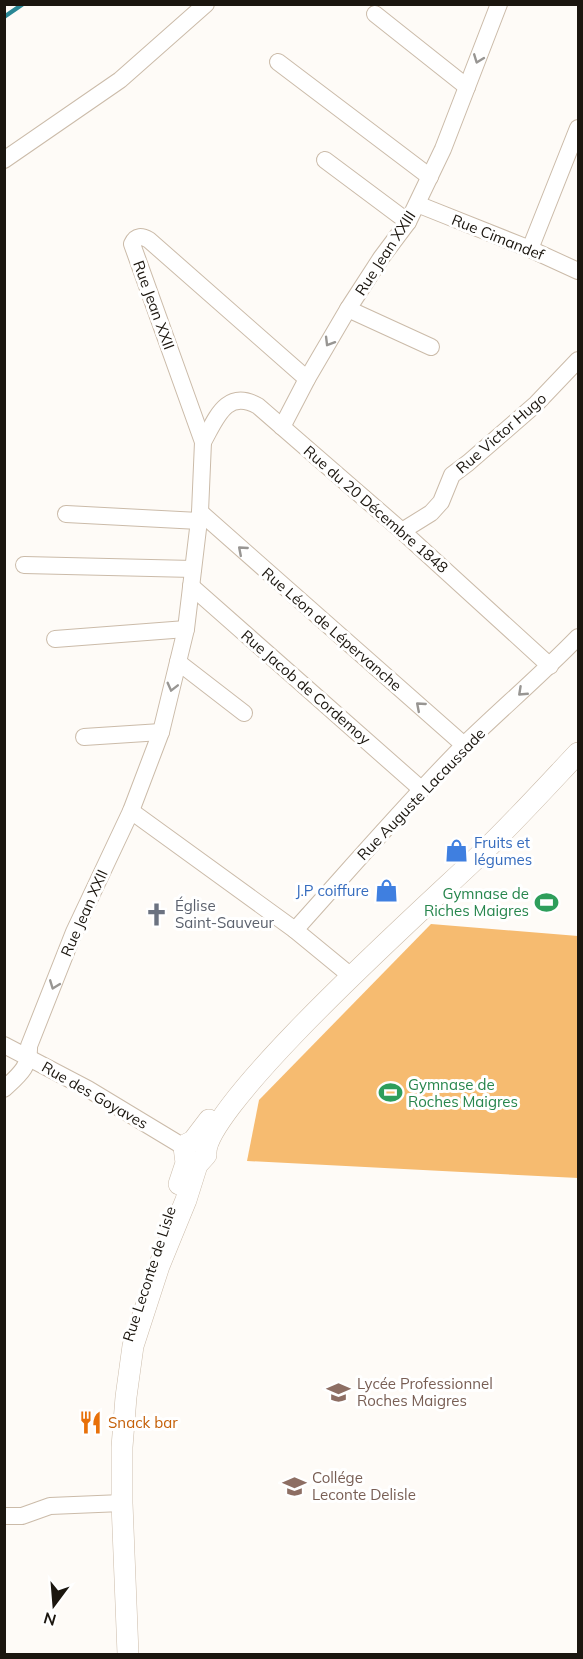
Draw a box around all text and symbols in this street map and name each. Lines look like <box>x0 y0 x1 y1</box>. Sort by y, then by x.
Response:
one-way arrow <box>473 53 485 64</box>
street label: Rue Jean XXIII <box>351 207 419 299</box>
street label: Rue Cimandef <box>449 210 548 265</box>
street label: Rue Jean XXII <box>129 258 179 352</box>
one-way arrow <box>325 336 337 346</box>
street label: Rue Victor Hugo <box>452 389 550 477</box>
street label: Rue du 20 Décembre 1848 <box>300 441 452 577</box>
one-way arrow <box>239 546 249 557</box>
street label: Rue Léon de Lépervanche <box>258 563 406 695</box>
street label: Rue Jacob de Cordemoy <box>237 626 375 748</box>
one-way arrow <box>166 682 179 692</box>
one-way arrow <box>518 685 529 696</box>
one-way arrow <box>416 702 427 713</box>
street label: Rue Auguste Lacaussade <box>353 724 489 864</box>
place label: Fruits et légumes <box>474 833 532 869</box>
shop icon: Fruits et légumes <box>443 838 469 864</box>
street label: Rue Jean XXII <box>56 867 112 959</box>
shop icon: J.P coiffure <box>374 877 400 903</box>
place label: J.P coiffure <box>296 881 369 900</box>
place label: Gymnase de Riches Maigres <box>424 884 529 920</box>
sports icon: Gymnase de Riches Maigres <box>534 889 560 915</box>
place label: Église Saint-Sauveur <box>175 896 275 932</box>
church icon: Église Saint-Sauveur <box>144 901 170 927</box>
one-way arrow <box>48 979 61 990</box>
street label: Rue des Goyaves <box>39 1057 151 1133</box>
place label: Gymnase de Roches Maigres <box>408 1075 518 1111</box>
sports icon: Gymnase de Roches Maigres <box>377 1080 403 1106</box>
street label: Rue Leconte de Lisle <box>118 1204 180 1344</box>
place label: Lycée Professionnel Roches Maigres <box>357 1374 493 1410</box>
school or university icon: Lycée Professionnel Roches Maigres <box>326 1379 352 1405</box>
restaurant icon: Snack bar <box>77 1409 103 1435</box>
place label: Snack bar <box>108 1413 178 1432</box>
place label: Collége Leconte Delisle <box>312 1468 416 1504</box>
school or university icon: Collége Leconte Delisle <box>281 1473 307 1499</box>
north arrow <box>24 1575 84 1635</box>
text: N <box>41 1608 58 1631</box>

